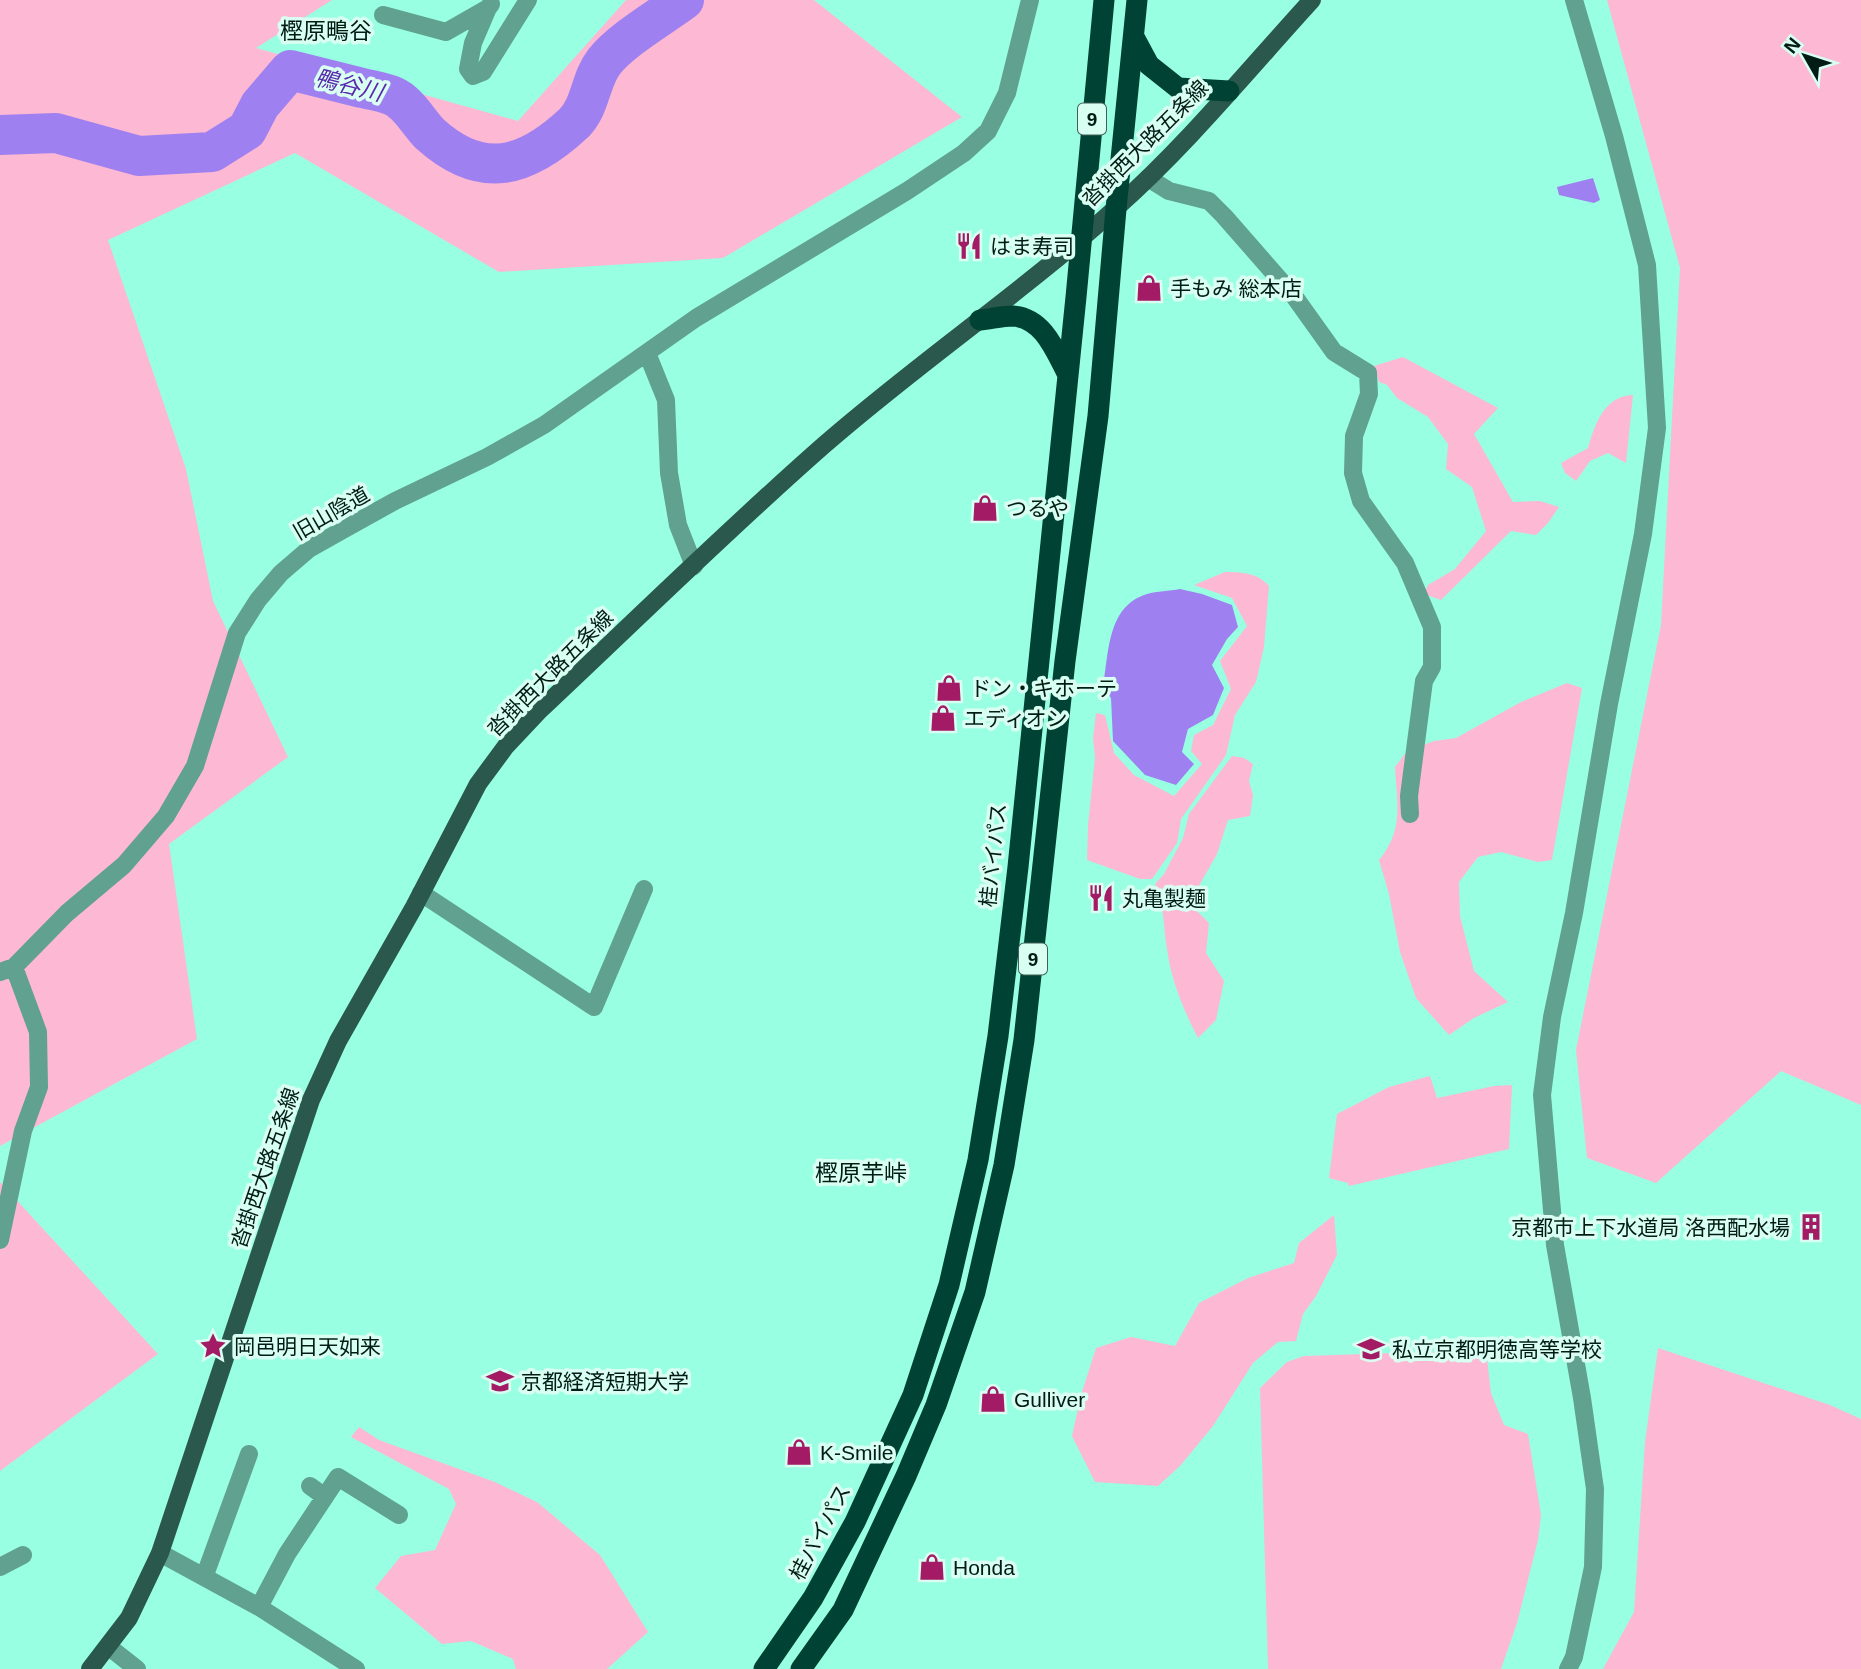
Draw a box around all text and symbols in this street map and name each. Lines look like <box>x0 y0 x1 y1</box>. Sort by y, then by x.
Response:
district label: 樫原鴫谷 <box>280 18 372 44</box>
north arrow <box>1770 21 1840 91</box>
text: N <box>1780 34 1805 58</box>
water label: 鴨谷川 <box>312 64 389 107</box>
street label: 沓掛西大路五条線 <box>1077 75 1213 211</box>
road number: 9 <box>1078 104 1106 134</box>
restaurant icon: はま寿司 <box>954 231 984 261</box>
place label: はま寿司 <box>990 235 1074 258</box>
shop icon: 手もみ 総本店 <box>1134 273 1164 303</box>
place label: 手もみ 総本店 <box>1170 277 1302 300</box>
street label: 旧山陰道 <box>289 482 373 544</box>
shop icon: つるや <box>970 493 1000 523</box>
place label: つるや <box>1006 497 1069 520</box>
street label: 沓掛西大路五条線 <box>482 605 618 741</box>
shop icon: ドン・キホーテ <box>934 673 964 703</box>
place label: ドン・キホーテ <box>970 677 1117 700</box>
shop icon: エディオン <box>928 703 958 733</box>
place label: エディオン <box>964 707 1068 730</box>
street label: 桂バイパス <box>976 802 1010 908</box>
restaurant icon: 丸亀製麺 <box>1086 883 1116 913</box>
place label: 丸亀製麺 <box>1122 887 1206 910</box>
road number: 9 <box>1019 944 1047 974</box>
street label: 沓掛西大路五条線 <box>227 1085 303 1251</box>
district label: 樫原芋峠 <box>815 1160 907 1186</box>
building icon: 京都市上下水道局 洛西配水場 <box>1796 1212 1826 1242</box>
place label: 京都市上下水道局 洛西配水場 <box>1511 1216 1790 1239</box>
place icon: 岡邑明日天如来 <box>198 1331 228 1361</box>
school or university icon: 私立京都明徳高等学校 <box>1356 1334 1386 1364</box>
place label: 岡邑明日天如来 <box>234 1335 381 1358</box>
place label: 私立京都明徳高等学校 <box>1392 1338 1602 1361</box>
school or university icon: 京都経済短期大学 <box>485 1366 515 1396</box>
place label: 京都経済短期大学 <box>521 1370 689 1393</box>
shop icon: Gulliver <box>978 1384 1008 1414</box>
place label: Gulliver <box>1014 1388 1085 1411</box>
shop icon: K-Smile <box>784 1437 814 1467</box>
place label: K-Smile <box>820 1441 894 1464</box>
street label: 桂バイパス <box>785 1480 855 1584</box>
shop icon: Honda <box>917 1552 947 1582</box>
place label: Honda <box>953 1556 1015 1579</box>

